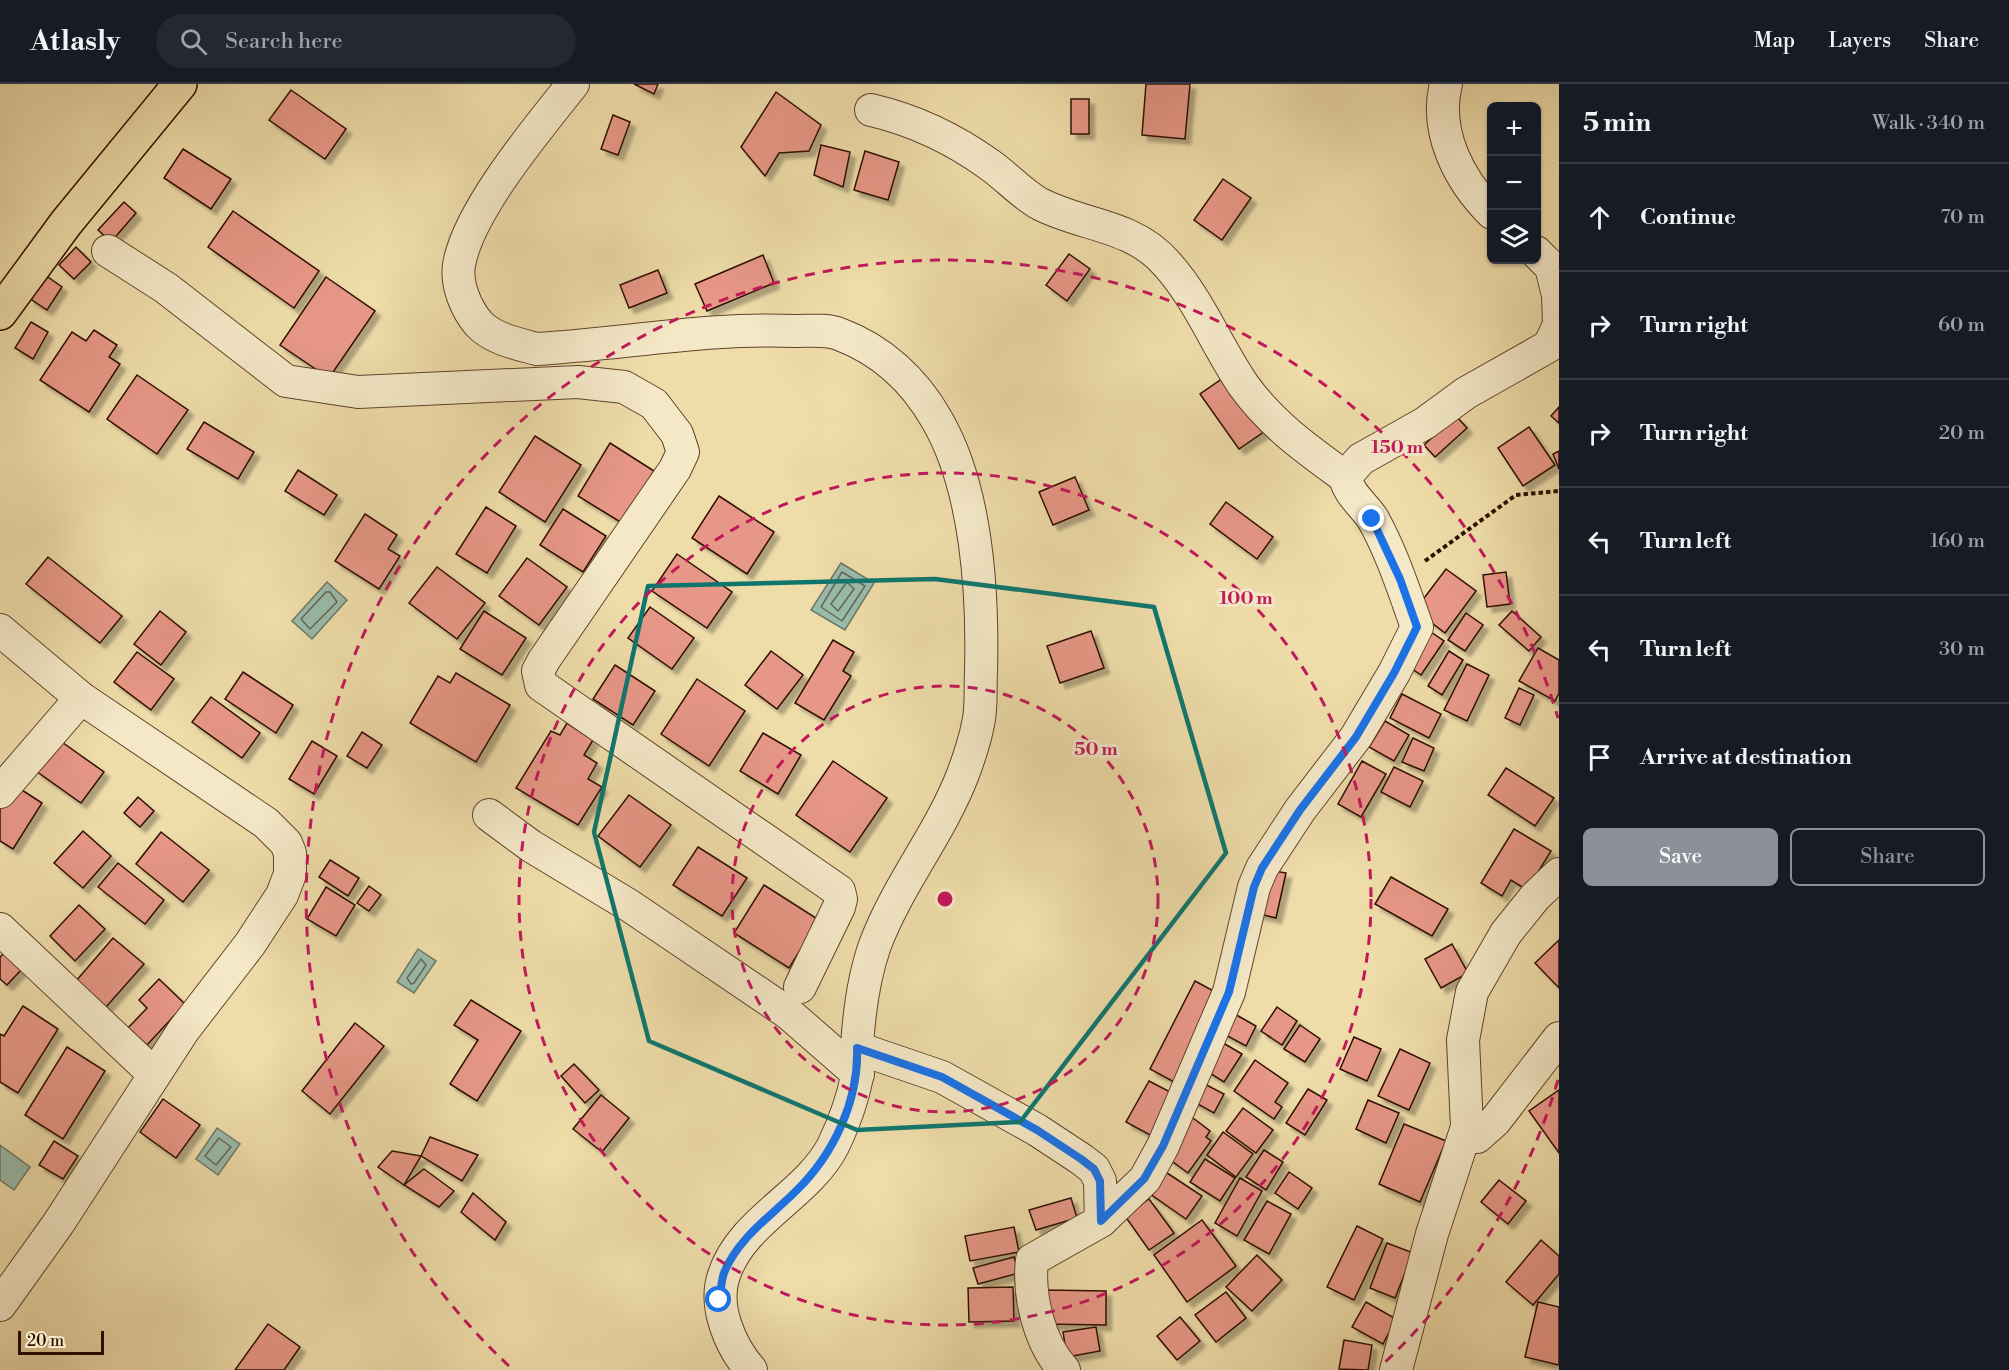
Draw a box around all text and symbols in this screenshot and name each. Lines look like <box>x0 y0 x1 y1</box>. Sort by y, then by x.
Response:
search box <box>156 14 576 68</box>
text: Atlasly <box>30 24 120 59</box>
icon: search <box>177 25 210 58</box>
text: Search here <box>225 28 343 55</box>
text: Map <box>1754 28 1795 54</box>
text: Layers <box>1828 28 1891 54</box>
text: Share <box>1924 28 1979 54</box>
map controls <box>1487 102 1541 264</box>
button: + <box>1487 102 1541 156</box>
text: 5 min <box>1583 107 1651 139</box>
text: Walk · 340 m <box>1872 111 1985 136</box>
button: − <box>1487 156 1541 210</box>
icon: ahead <box>1583 201 1616 234</box>
text: Continue <box>1640 204 1736 231</box>
text: 70 m <box>1941 205 1985 230</box>
button: layers <box>1487 210 1541 264</box>
icon: right <box>1583 309 1616 342</box>
text: Turn right <box>1640 312 1748 339</box>
text: 60 m <box>1938 313 1985 338</box>
icon: right <box>1583 417 1616 450</box>
text: Turn right <box>1640 420 1748 447</box>
text: 20 m <box>1939 421 1985 446</box>
text: 150 m <box>1371 436 1424 459</box>
route end <box>1358 505 1384 531</box>
icon: left <box>1583 525 1616 558</box>
text: Turn left <box>1640 528 1731 555</box>
text: 160 m <box>1930 529 1985 554</box>
text: 100 m <box>1219 587 1273 610</box>
icon: left <box>1583 633 1616 666</box>
text: Turn left <box>1640 636 1731 663</box>
text: 30 m <box>1939 637 1985 662</box>
text: 50 m <box>1074 738 1118 761</box>
icon: arrive <box>1583 741 1616 774</box>
text: Arrive at destination <box>1640 744 1852 771</box>
button: Save <box>1583 828 1778 886</box>
button: Share <box>1790 828 1985 886</box>
centre of rings <box>935 889 955 909</box>
route start <box>705 1286 731 1312</box>
scale bar <box>18 1328 104 1356</box>
text: 20 m <box>27 1331 64 1351</box>

